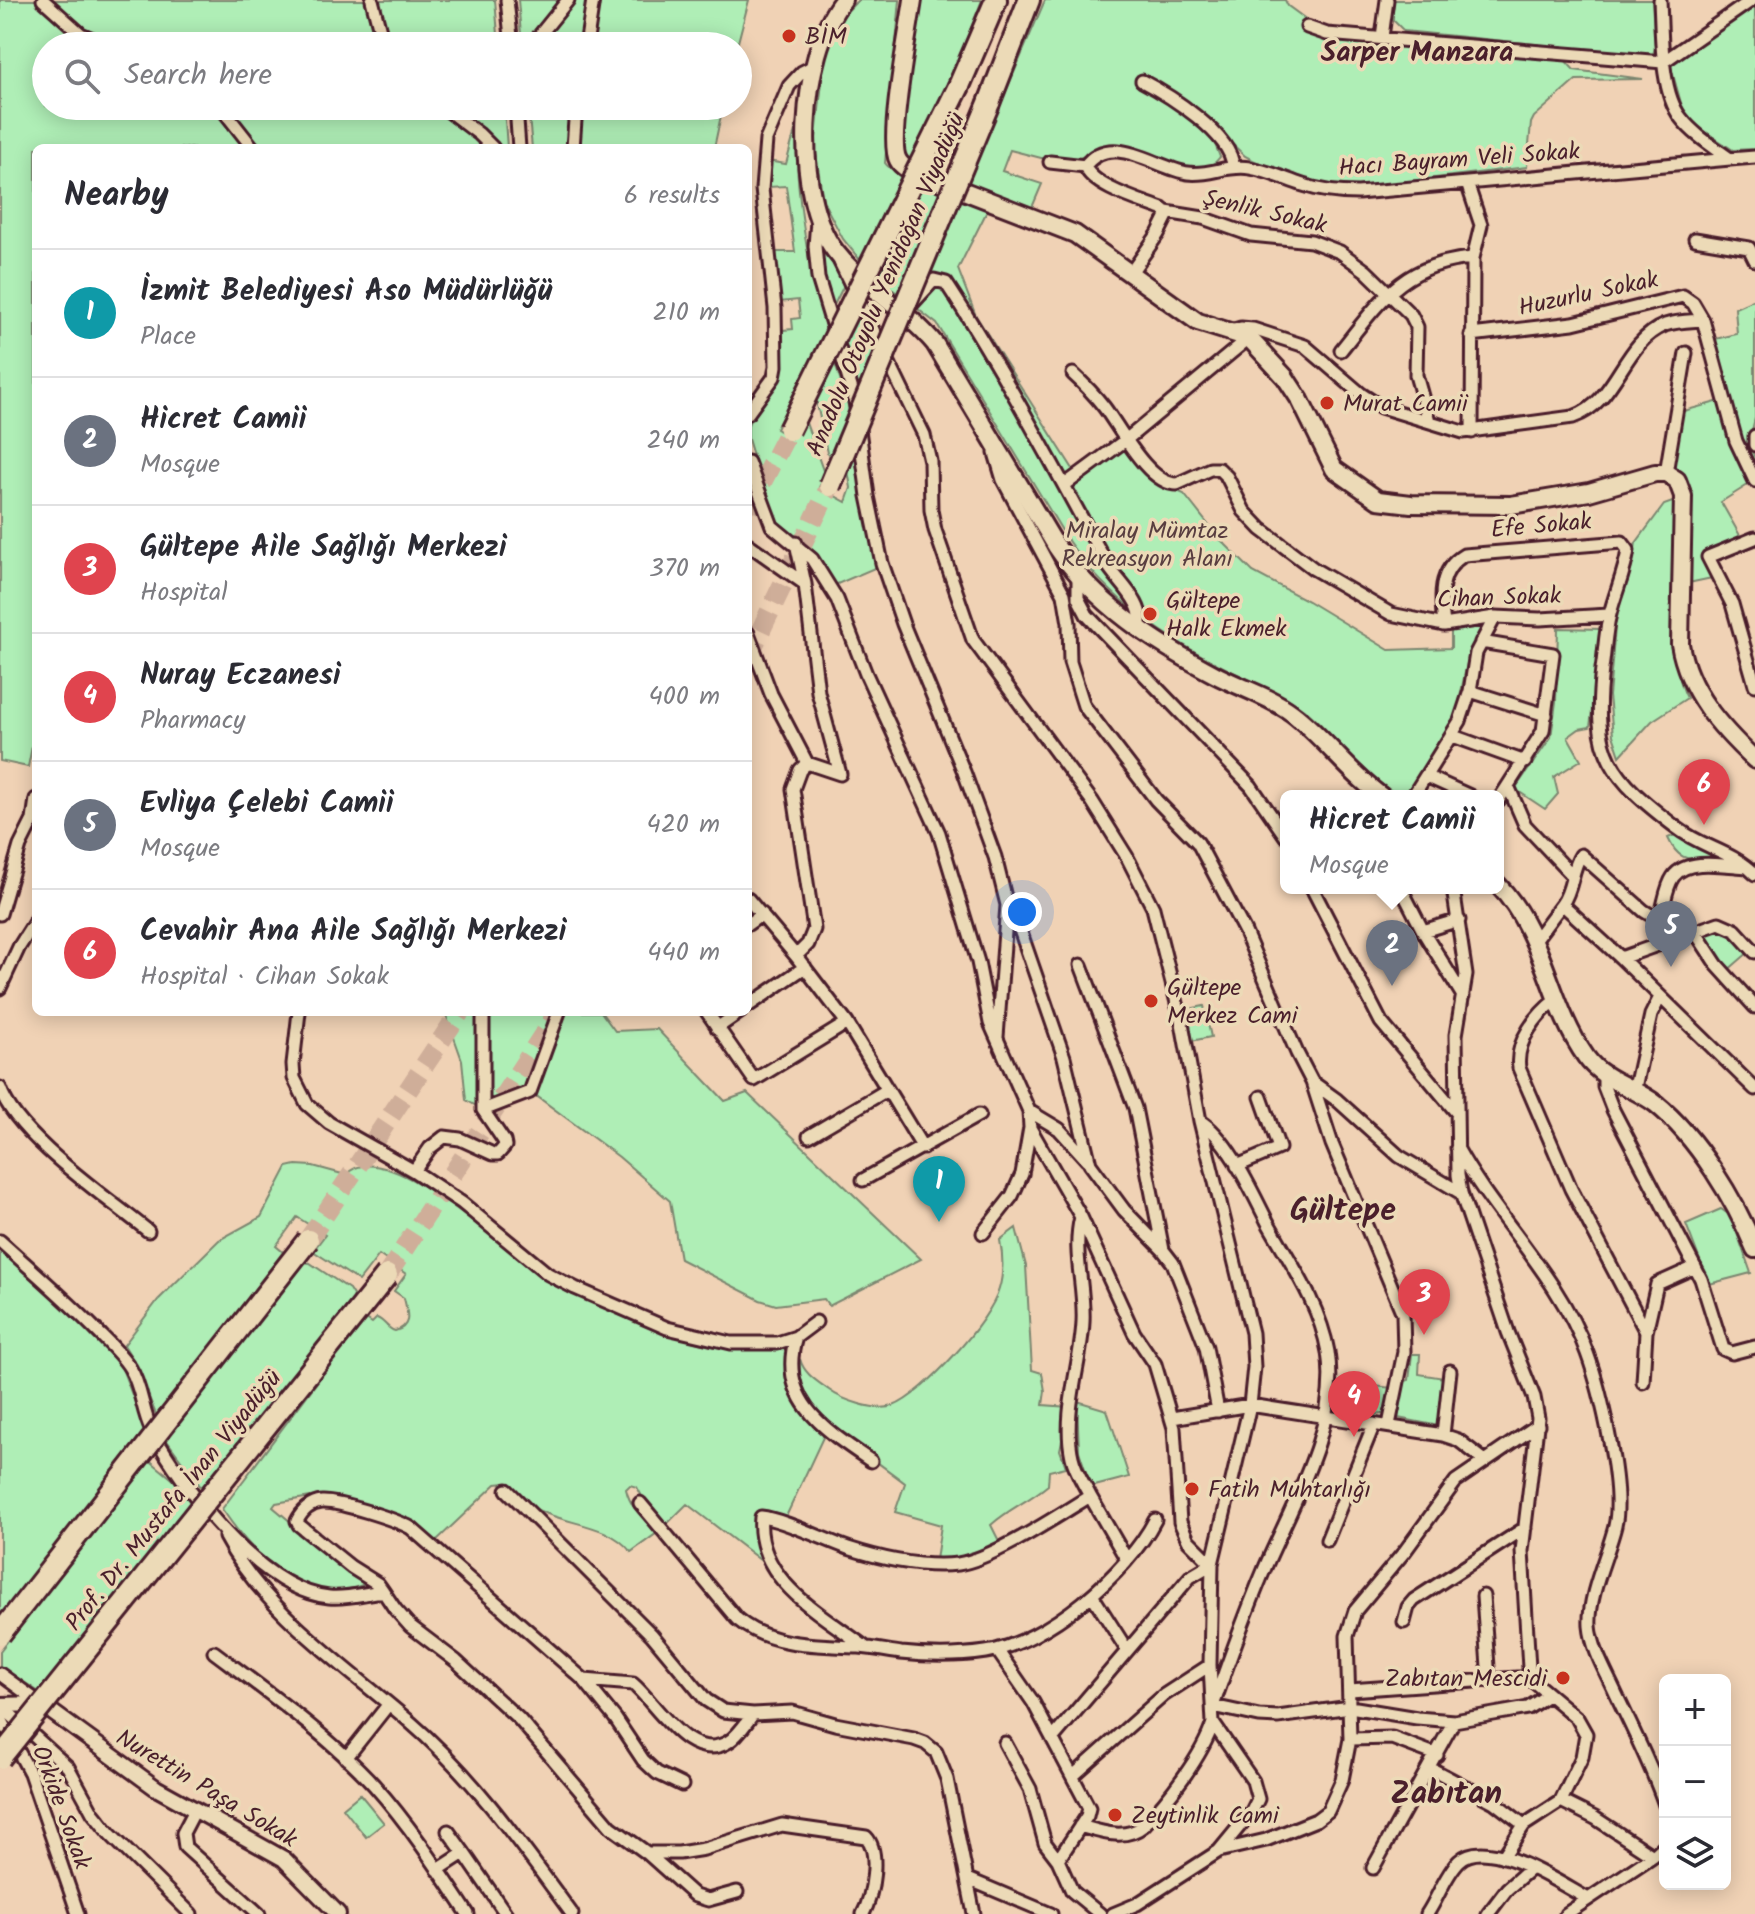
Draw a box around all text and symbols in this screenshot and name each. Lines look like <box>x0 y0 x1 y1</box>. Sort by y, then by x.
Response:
place label: BİM <box>805 18 847 57</box>
marker: BİM <box>780 27 798 45</box>
district label: Sarper Manzara <box>1321 31 1513 76</box>
search box <box>32 32 752 120</box>
text: Search here <box>124 52 272 100</box>
icon: search <box>60 54 104 98</box>
street label: Anadolu Otoyolu Yenidoğan Viyadüğü <box>796 106 977 463</box>
street label: Hacı Bayram Veli Sokak <box>1337 133 1582 188</box>
text: Nearby <box>64 169 169 223</box>
text: 6 results <box>624 175 720 217</box>
street label: Şenlik Sokak <box>1199 179 1331 246</box>
street label: Huzurlu Sokak <box>1515 260 1663 328</box>
text: İzmit Belediyesi Aso Müdürlüğü <box>140 268 552 316</box>
text: 1 <box>86 292 94 334</box>
text: 210 m <box>653 292 720 334</box>
text: Place <box>140 316 196 358</box>
place label: Murat Camii <box>1343 385 1469 424</box>
marker: Murat Camii <box>1318 394 1336 412</box>
text: Hicret Camii <box>140 396 307 444</box>
text: 2 <box>82 420 98 462</box>
text: 240 m <box>646 420 720 462</box>
text: Mosque <box>140 444 220 486</box>
street label: Efe Sokak <box>1489 503 1594 550</box>
park label: Miralay Mümtaz Rekreasyon Alanı <box>1061 512 1233 579</box>
text: Gültepe Aile Sağlığı Merkezi <box>140 524 507 572</box>
text: 3 <box>83 548 97 590</box>
text: 370 m <box>649 548 720 590</box>
text: Hospital <box>140 572 228 614</box>
street label: Cihan Sokak <box>1436 577 1562 620</box>
place label: Gültepe Halk Ekmek <box>1166 582 1287 649</box>
marker: Gültepe Halk Ekmek <box>1141 605 1159 623</box>
text: Nuray Eczanesi <box>140 652 341 700</box>
text: 4 <box>83 676 97 718</box>
text: 400 m <box>649 676 720 718</box>
text: Pharmacy <box>140 700 246 742</box>
pin: 6 <box>1678 759 1730 825</box>
text: Evliya Çelebi Camii <box>140 780 394 828</box>
popup <box>1280 790 1504 894</box>
text: Hicret Camii <box>1309 797 1475 845</box>
text: 5 <box>83 804 97 846</box>
text: 420 m <box>646 804 720 846</box>
text: Mosque <box>140 828 220 870</box>
text: Mosque <box>1309 845 1389 887</box>
your location <box>1002 892 1042 932</box>
pin: 5 <box>1645 901 1697 967</box>
text: Cevahir Ana Aile Sağlığı Merkezi <box>140 908 567 956</box>
pin: 2 <box>1366 920 1418 986</box>
text: 6 <box>83 932 97 974</box>
text: 440 m <box>647 932 720 974</box>
text: Hospital · Cihan Sokak <box>140 956 389 998</box>
place label: Gültepe Merkez Cami <box>1167 969 1299 1036</box>
marker: Gültepe Merkez Cami <box>1142 992 1160 1010</box>
pin: 1 <box>913 1156 965 1222</box>
district label: Gültepe <box>1290 1186 1396 1237</box>
pin: 3 <box>1398 1269 1450 1335</box>
street label: Prof. Dr. Mustafa İnan Viyadüğü <box>56 1361 293 1640</box>
pin: 4 <box>1328 1371 1380 1437</box>
place label: Fatih Muhtarlığı <box>1208 1471 1371 1510</box>
marker: Fatih Muhtarlığı <box>1183 1480 1201 1498</box>
place label: Zabıtan Mescidi <box>1385 1660 1548 1699</box>
marker: Zabıtan Mescidi <box>1554 1669 1572 1687</box>
map controls <box>1659 1674 1731 1890</box>
button: + <box>1659 1674 1731 1746</box>
street label: Nurettin Paşa Sokak <box>108 1720 305 1859</box>
street label: Orkide Sokak <box>20 1740 101 1876</box>
button: − <box>1659 1746 1731 1818</box>
district label: Zabıtan <box>1390 1769 1502 1820</box>
place label: Zeytinlik Cami <box>1131 1797 1280 1836</box>
marker: Zeytinlik Cami <box>1106 1806 1124 1824</box>
button: layers <box>1659 1818 1731 1890</box>

